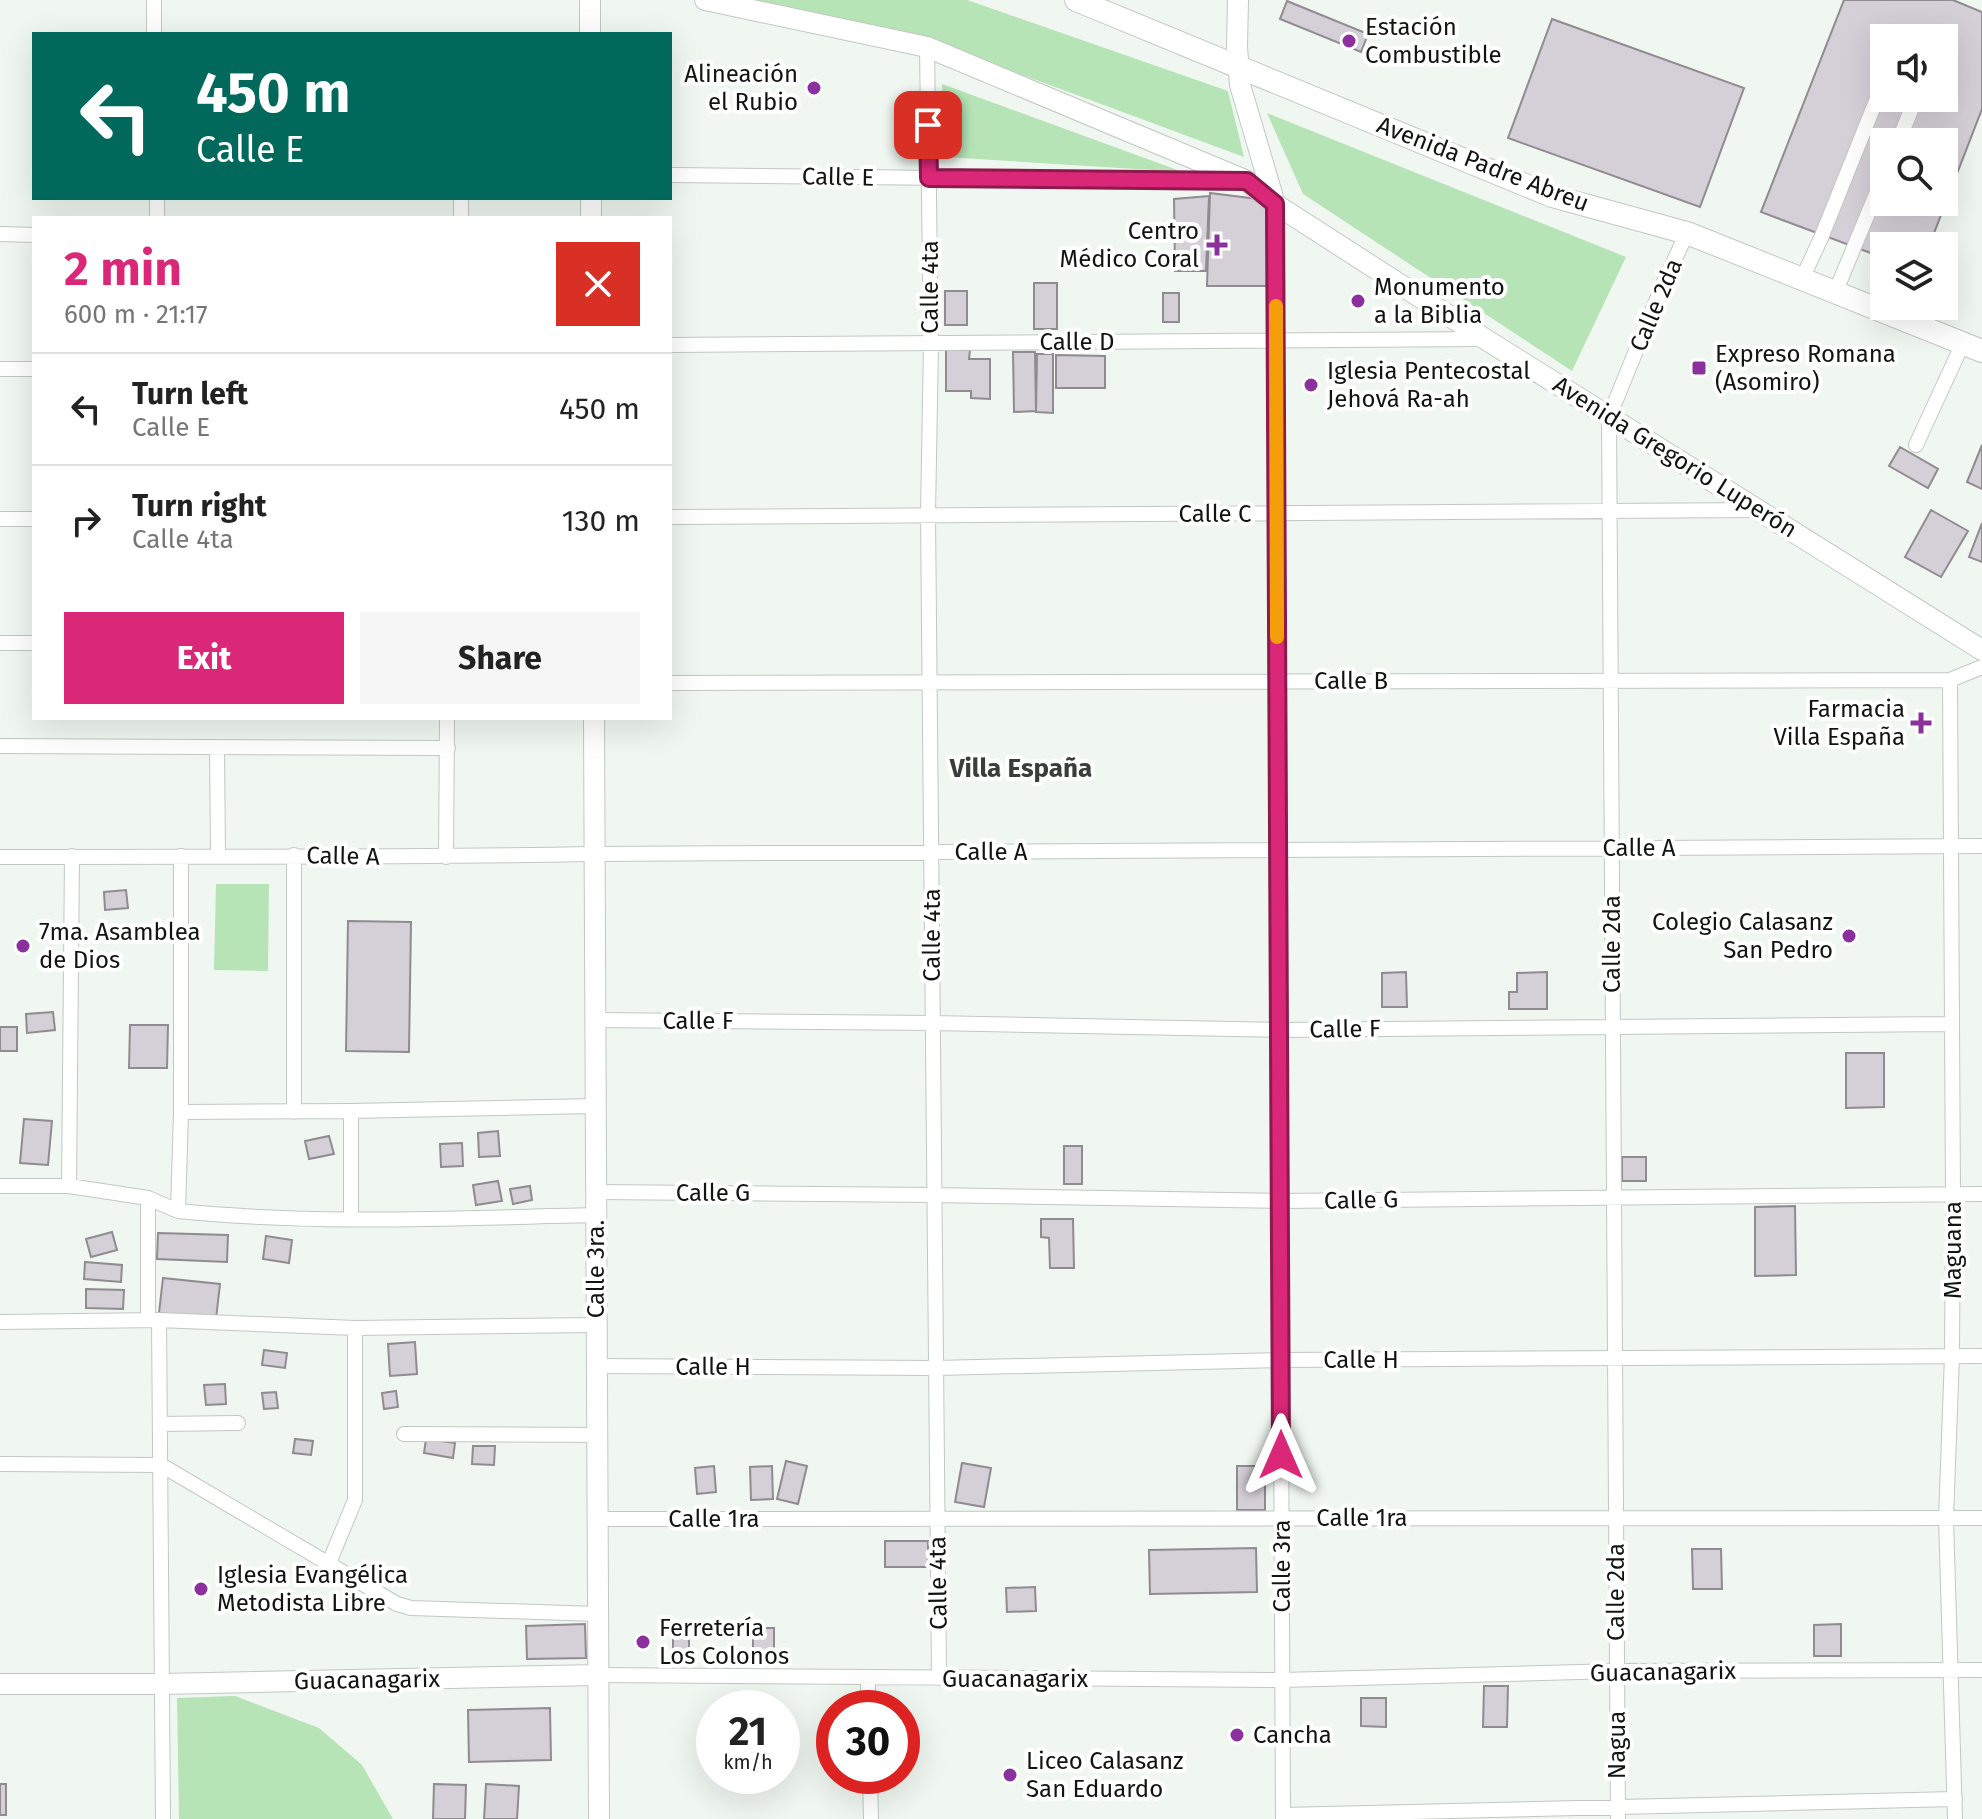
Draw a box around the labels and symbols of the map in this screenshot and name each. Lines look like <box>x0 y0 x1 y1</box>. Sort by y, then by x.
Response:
place label: Estación Combustible <box>1365 13 1502 69</box>
marker: Estación Combustible <box>1340 32 1358 50</box>
place label: Alineación el Rubio <box>684 60 798 116</box>
marker: Alineación el Rubio <box>805 79 823 97</box>
pin <box>894 91 962 159</box>
street label: Avenida Padre Abreu <box>1373 111 1593 217</box>
street label: Calle E <box>802 162 874 192</box>
place label: Centro Médico Coral <box>1060 217 1199 273</box>
marker: Centro Médico Coral <box>1206 234 1228 256</box>
street label: Calle 4ta <box>916 240 944 334</box>
street label: Calle 2da <box>1624 254 1688 356</box>
place label: Monumento a la Biblia <box>1374 273 1505 329</box>
marker: Monumento a la Biblia <box>1349 292 1367 310</box>
street label: Calle D <box>1040 328 1114 356</box>
place label: Expreso Romana (Asomiro) <box>1715 340 1896 396</box>
place label: Iglesia Pentecostal Jehová Ra-ah <box>1327 357 1530 413</box>
marker: Expreso Romana (Asomiro) <box>1690 359 1708 377</box>
street label: Avenida Gregorio Luperón <box>1548 370 1802 544</box>
marker: Iglesia Pentecostal Jehová Ra-ah <box>1302 376 1320 394</box>
street label: Calle C <box>1179 500 1251 528</box>
street label: Calle B <box>1314 667 1388 695</box>
place label: Farmacia Villa España <box>1773 695 1905 751</box>
marker: Farmacia Villa España <box>1912 714 1930 732</box>
district label: Villa España <box>949 753 1092 784</box>
street label: Calle A <box>1602 834 1676 862</box>
street label: Calle A <box>954 838 1028 866</box>
street label: Calle A <box>306 841 380 871</box>
street label: Calle 4ta <box>918 888 946 982</box>
street label: Calle 2da <box>1598 895 1626 993</box>
place label: Colegio Calasanz San Pedro <box>1652 908 1833 964</box>
place label: 7ma. Asamblea de Dios <box>39 918 201 974</box>
marker: Colegio Calasanz San Pedro <box>1840 927 1858 945</box>
marker: 7ma. Asamblea de Dios <box>14 937 32 955</box>
street label: Calle F <box>662 1007 734 1035</box>
street label: Calle F <box>1309 1014 1381 1044</box>
street label: Calle G <box>676 1179 750 1207</box>
street label: Calle G <box>1323 1185 1399 1215</box>
street label: Maguana <box>1939 1201 1967 1299</box>
street label: Calle 3ra. <box>582 1220 610 1318</box>
street label: Calle H <box>1323 1346 1399 1374</box>
street label: Calle H <box>675 1353 751 1381</box>
position arrow <box>1239 1413 1323 1497</box>
street label: Calle 1ra <box>1316 1504 1408 1532</box>
street label: Calle 1ra <box>668 1505 760 1533</box>
street label: Calle 3ra <box>1268 1520 1296 1612</box>
street label: Calle 4ta <box>923 1536 953 1630</box>
street label: Calle 2da <box>1602 1543 1630 1641</box>
place label: Iglesia Evangélica Metodista Libre <box>217 1561 408 1617</box>
marker: Iglesia Evangélica Metodista Libre <box>192 1580 210 1598</box>
place label: Ferretería Los Colonos <box>659 1614 789 1670</box>
marker: Ferretería Los Colonos <box>634 1633 652 1651</box>
street label: Guacanagarix <box>1590 1657 1737 1687</box>
street label: Guacanagarix <box>294 1665 441 1695</box>
street label: Guacanagarix <box>942 1665 1088 1693</box>
speed limit sign: 30 <box>816 1690 920 1794</box>
street label: Nagua <box>1603 1711 1631 1779</box>
place label: Cancha <box>1253 1721 1332 1749</box>
marker: Cancha <box>1228 1726 1246 1744</box>
place label: Liceo Calasanz San Eduardo <box>1026 1747 1184 1803</box>
marker: Liceo Calasanz San Eduardo <box>1001 1766 1019 1784</box>

